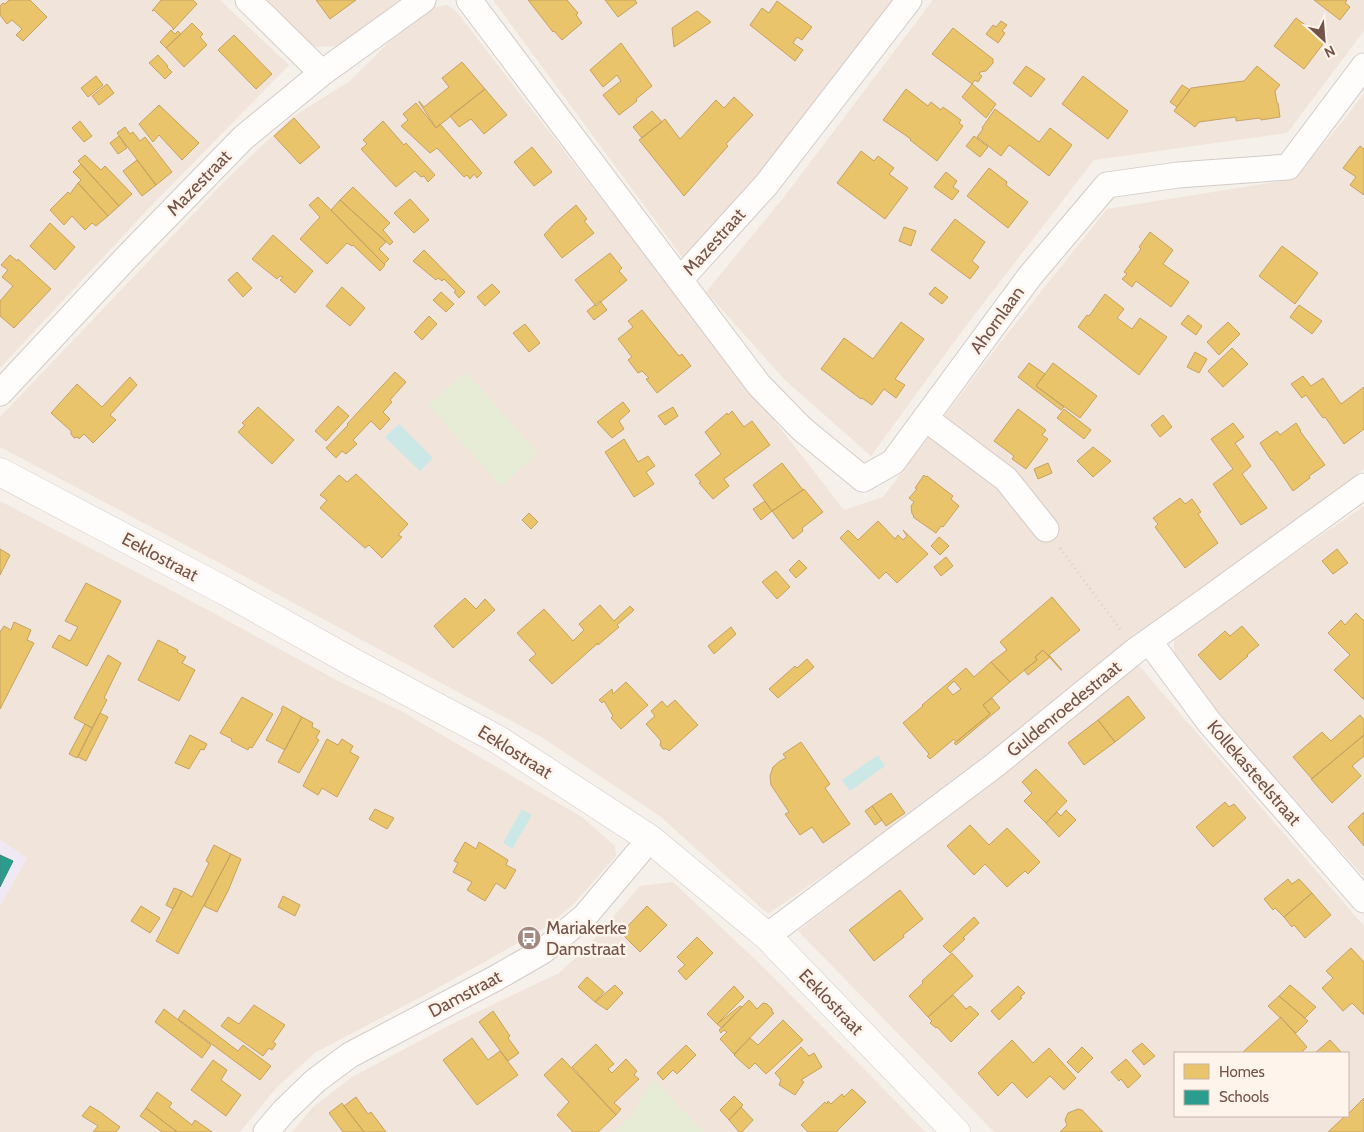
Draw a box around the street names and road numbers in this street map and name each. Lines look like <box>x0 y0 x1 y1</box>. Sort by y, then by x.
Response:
street label: Mazestraat <box>162 146 236 220</box>
street label: Mazestraat <box>678 204 750 280</box>
street label: Ahornlaan <box>965 282 1029 358</box>
street label: Eeklostraat <box>118 528 202 586</box>
street label: Guldenroedestraat <box>1002 656 1126 762</box>
street label: Kollekasteelstraat <box>1202 716 1306 830</box>
street label: Eeklostraat <box>474 721 556 783</box>
street label: Eeklostraat <box>794 964 868 1040</box>
street label: Damstraat <box>425 966 505 1022</box>

